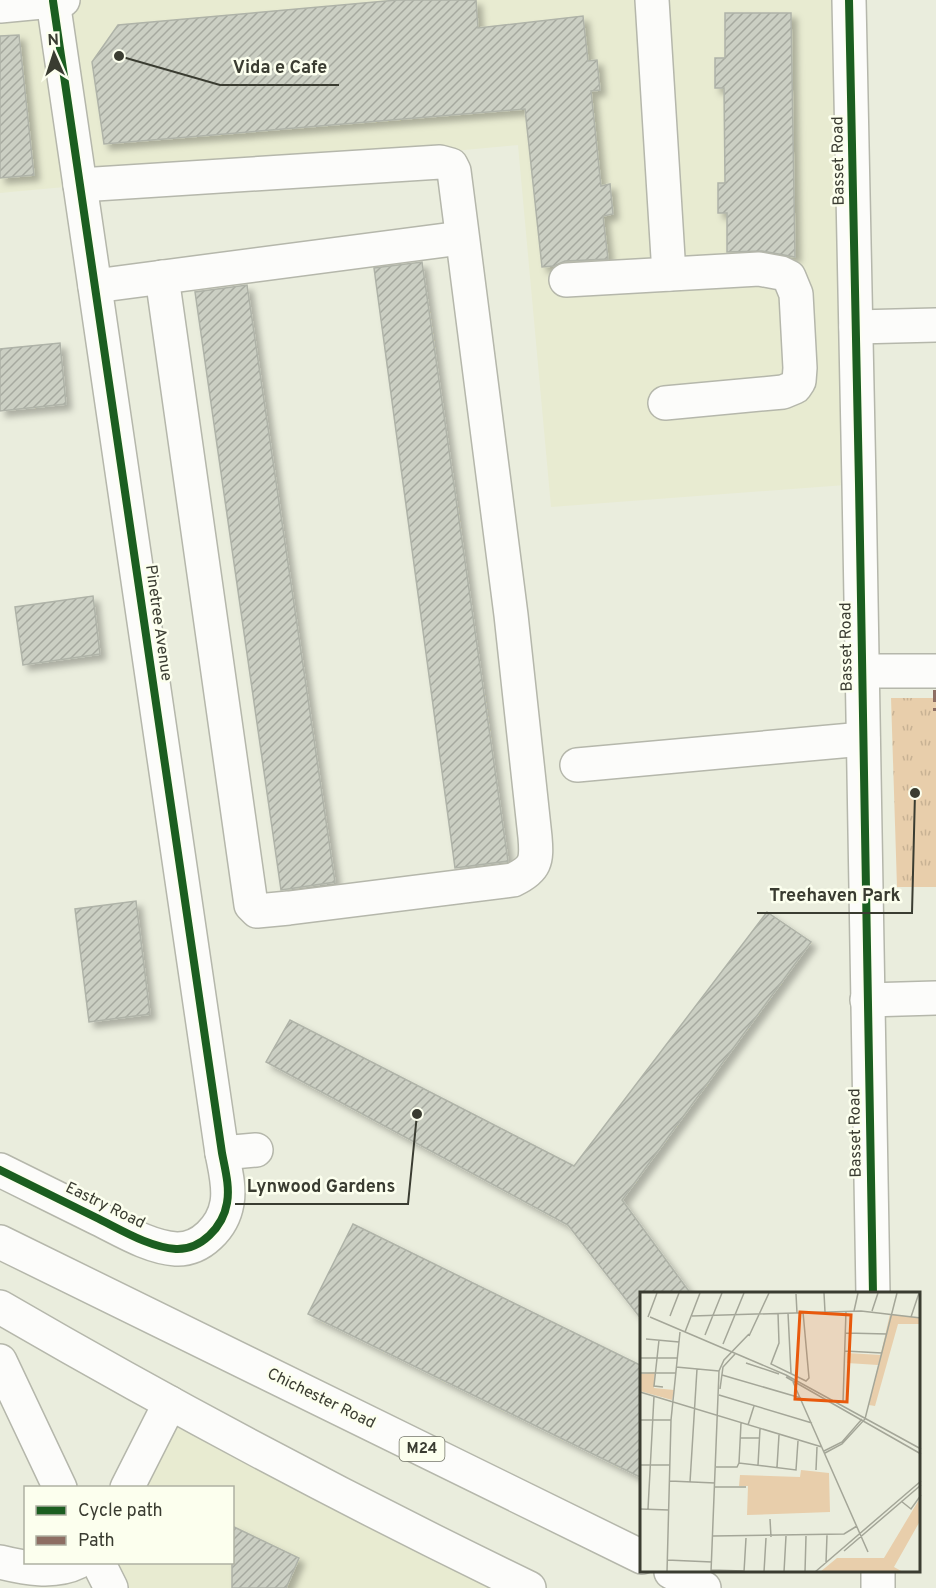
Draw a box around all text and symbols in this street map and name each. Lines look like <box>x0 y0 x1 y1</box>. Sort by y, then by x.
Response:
north arrow <box>24 24 84 84</box>
text: N <box>47 31 60 51</box>
callout: Vida e Cafe <box>220 49 339 85</box>
text: Vida e Cafe <box>233 57 327 80</box>
street label: Basset Road <box>828 116 850 206</box>
street label: Pinetree Avenue <box>140 564 176 682</box>
street label: Basset Road <box>836 602 858 692</box>
callout: Treehaven Park <box>757 877 912 913</box>
text: Treehaven Park <box>769 885 901 908</box>
street label: Basset Road <box>845 1088 867 1178</box>
callout: Lynwood Gardens <box>235 1168 408 1204</box>
text: Lynwood Gardens <box>247 1176 395 1199</box>
street label: Eastry Road <box>62 1178 148 1234</box>
inset map <box>640 1292 921 1573</box>
street label: Chichester Road <box>264 1364 378 1434</box>
road number: M24 <box>400 1437 444 1461</box>
legend <box>24 1486 234 1564</box>
text: Cycle path <box>78 1500 163 1523</box>
text: Path <box>78 1530 115 1553</box>

